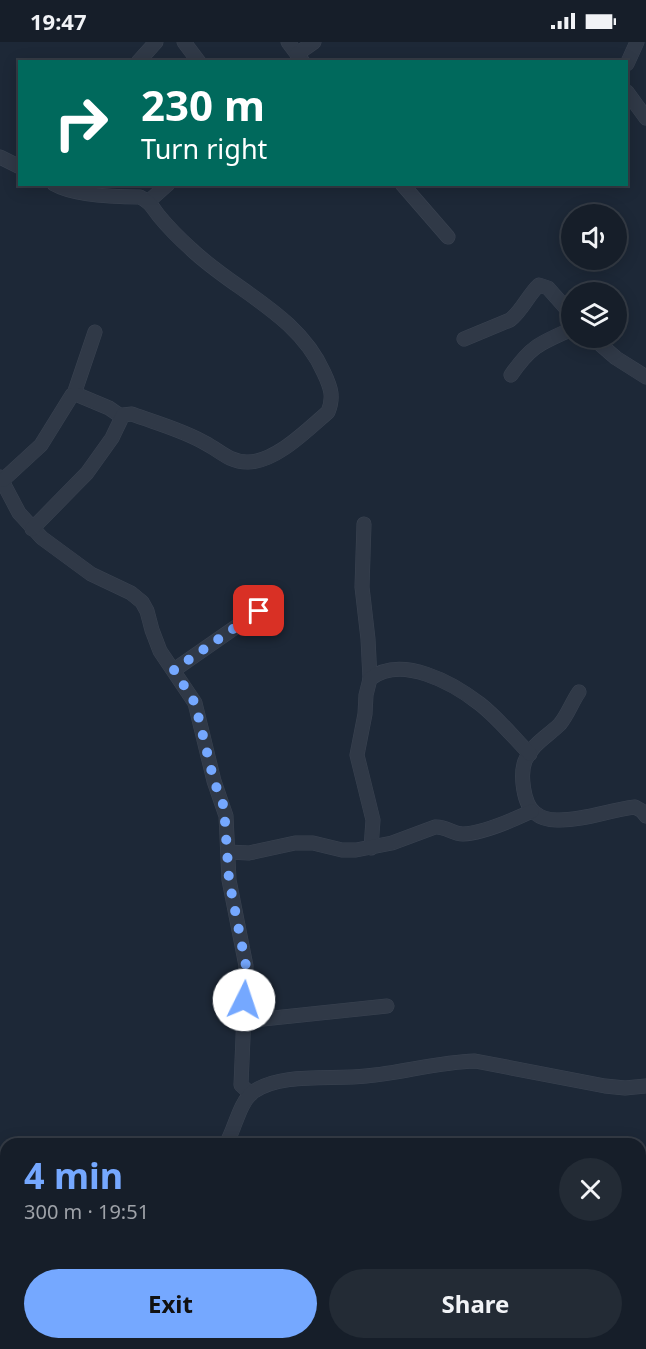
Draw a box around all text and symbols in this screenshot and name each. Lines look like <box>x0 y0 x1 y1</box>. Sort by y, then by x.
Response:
text: 19:47 <box>30 6 87 36</box>
text: 230 m <box>141 76 265 133</box>
icon: right <box>42 84 120 162</box>
text: Turn right <box>141 130 267 167</box>
map controls <box>561 204 627 348</box>
button: sound <box>561 204 627 270</box>
button: layers <box>561 282 627 348</box>
pin <box>233 585 284 636</box>
icon: arrive <box>242 594 275 627</box>
position arrow <box>212 968 276 1032</box>
text: 4 min <box>24 1151 123 1200</box>
button: close <box>559 1158 622 1221</box>
text: 300 m · 19:51 <box>24 1198 149 1225</box>
button: Exit <box>24 1269 317 1338</box>
button: Share <box>329 1269 622 1338</box>

